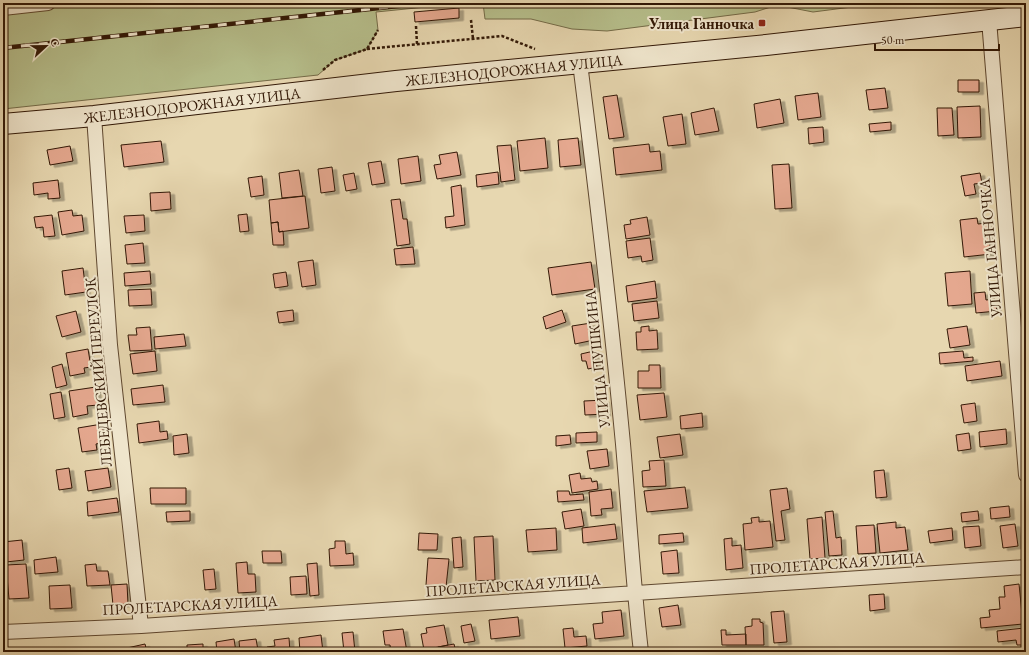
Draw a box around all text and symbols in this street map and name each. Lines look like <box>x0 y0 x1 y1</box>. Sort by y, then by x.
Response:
place label: Улица Ганночка <box>648 14 754 33</box>
marker: Улица Ганночка <box>757 18 767 28</box>
north arrow <box>26 26 66 66</box>
scale bar <box>875 26 999 52</box>
text: 50 m <box>881 32 905 48</box>
text: С <box>47 36 63 49</box>
street label: ЖЕЛЕЗНОДОРОЖНАЯ УЛИЦА <box>404 49 624 90</box>
street label: ЖЕЛЕЗНОДОРОЖНАЯ УЛИЦА <box>82 83 302 126</box>
street label: УЛИЦА ГАННОЧКА <box>974 177 1006 319</box>
street label: ЛЕБЕДЕВСКИЙ ПЕРЕУЛОК <box>80 276 116 467</box>
street label: УЛИЦА ПУШКИНА <box>580 289 614 430</box>
street label: ПРОЛЕТАРСКАЯ УЛИЦА <box>749 547 926 579</box>
street label: ПРОЛЕТАРСКАЯ УЛИЦА <box>425 569 602 601</box>
street label: ПРОЛЕТАРСКАЯ УЛИЦА <box>102 591 279 619</box>

